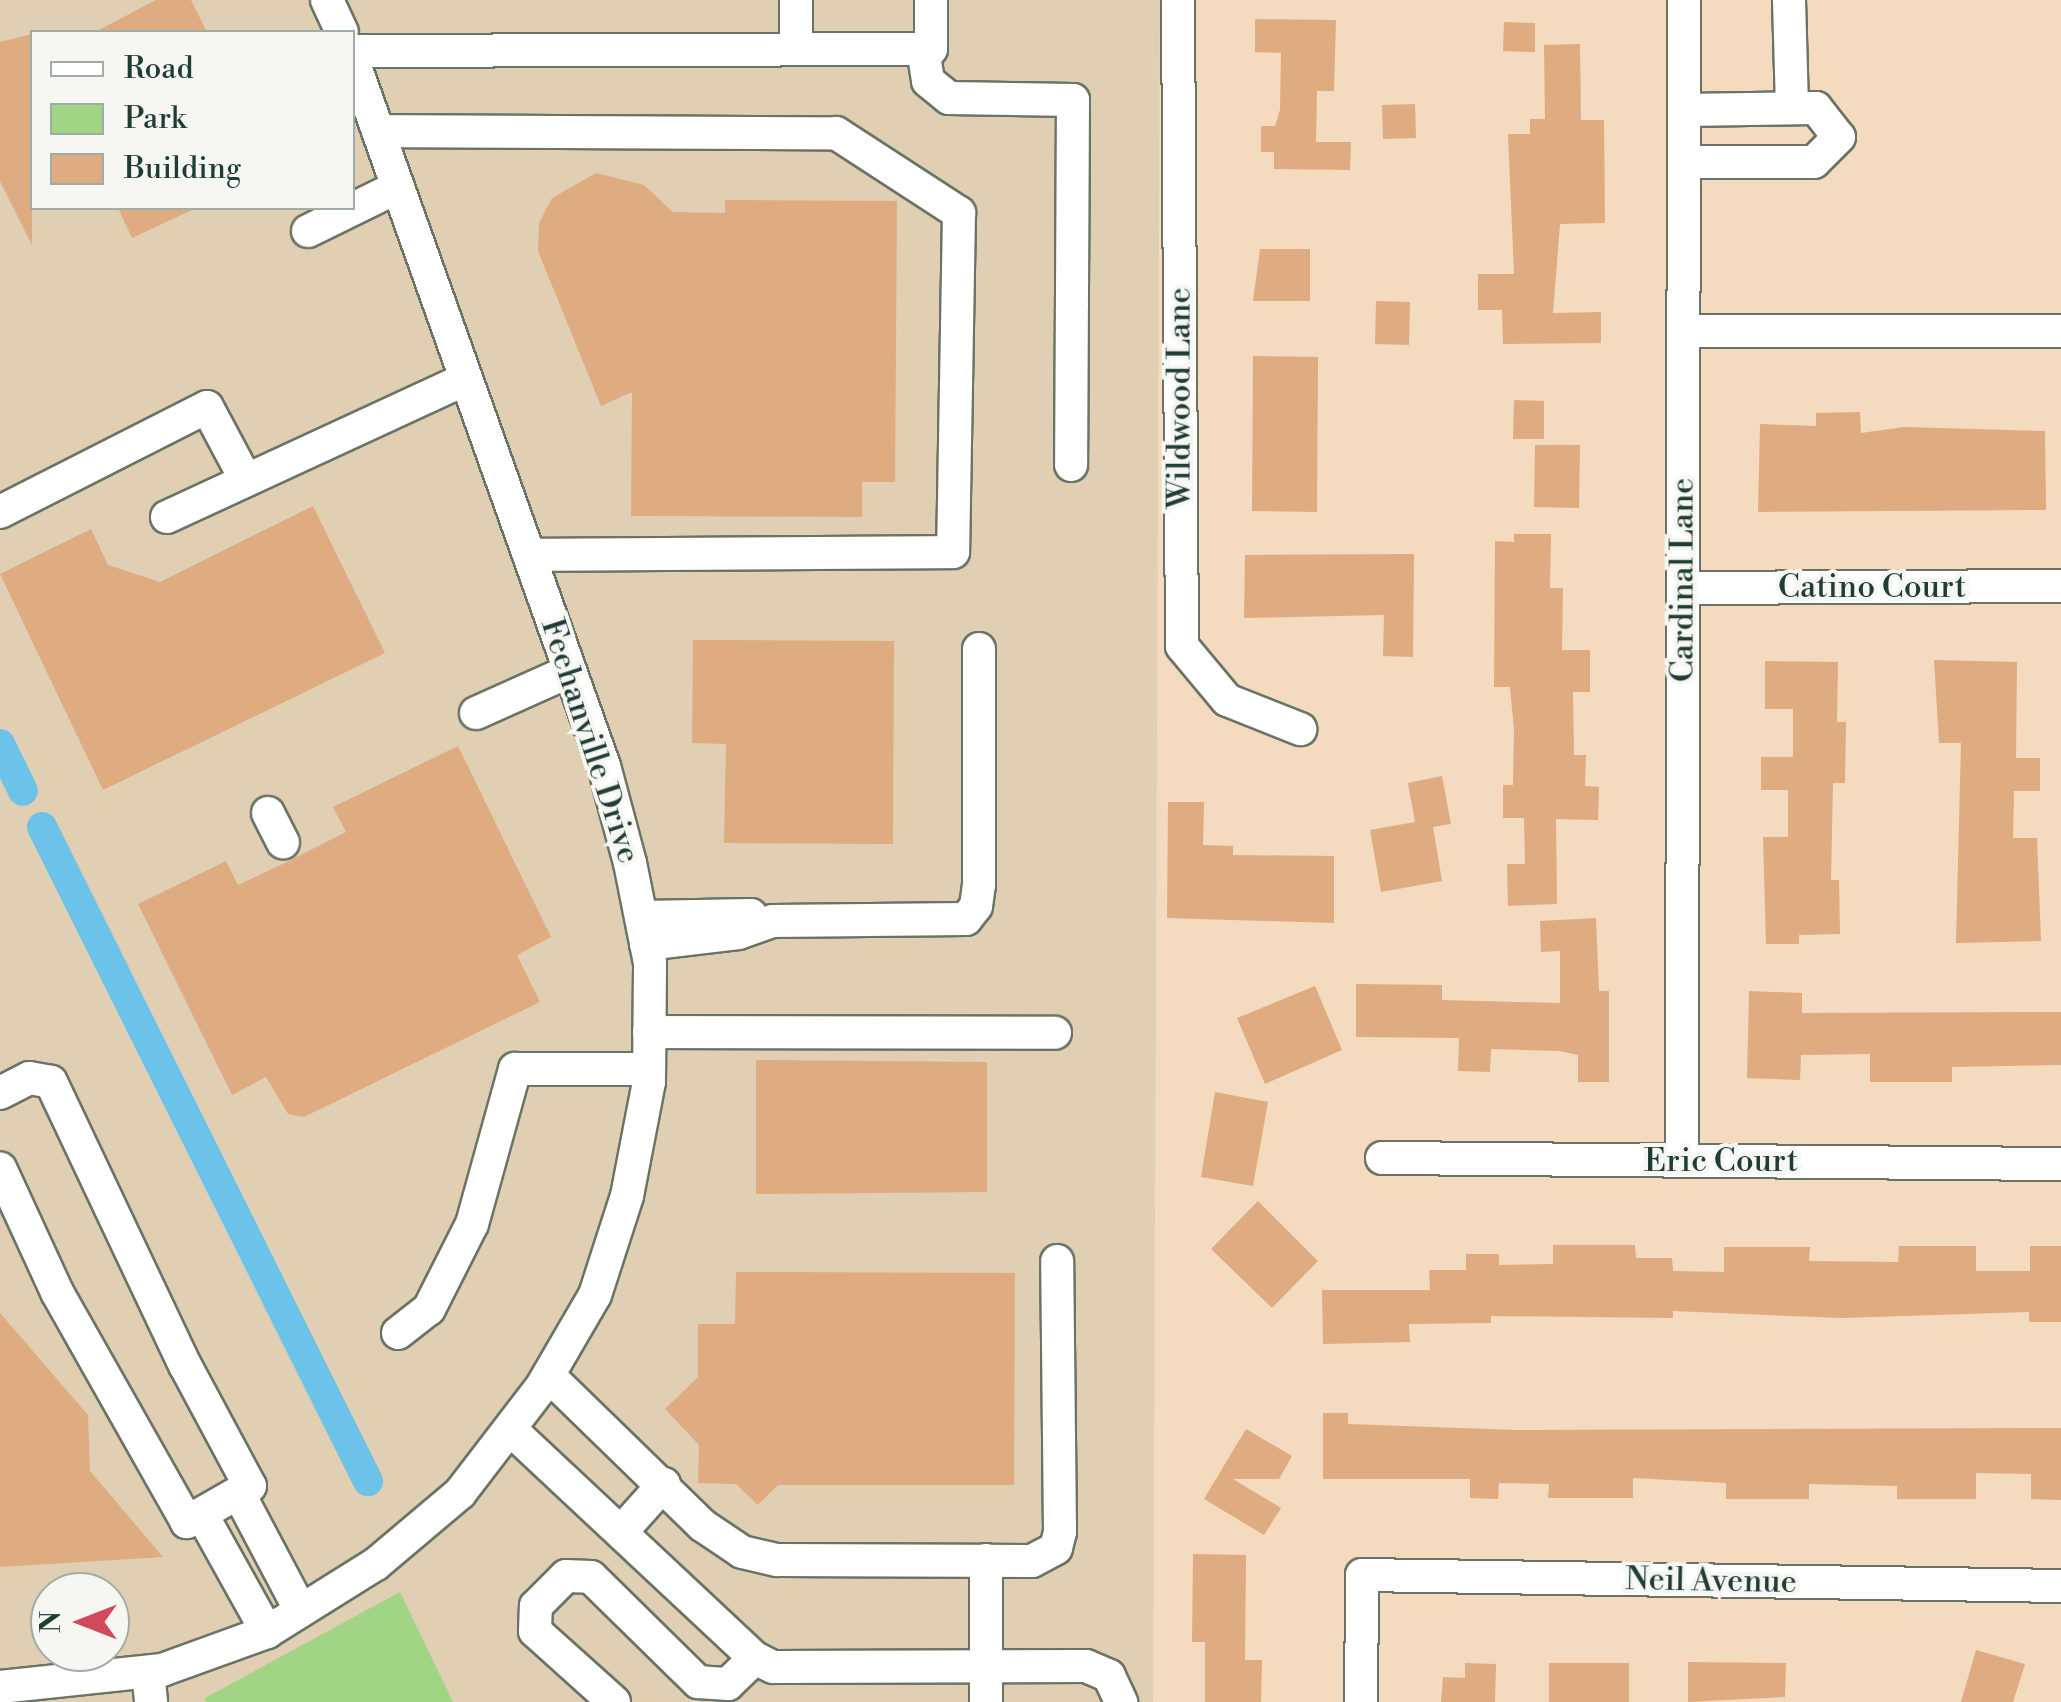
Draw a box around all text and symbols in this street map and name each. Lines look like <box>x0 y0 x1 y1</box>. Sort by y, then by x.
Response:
legend <box>30 30 355 210</box>
text: Road <box>124 50 194 88</box>
text: Park <box>124 100 186 138</box>
text: Building <box>124 150 241 188</box>
street label: Wildwood Lane <box>1161 287 1199 509</box>
street label: Cardinal Lane <box>1664 478 1702 682</box>
street label: Catino Court <box>1778 568 1966 606</box>
street label: Feehanville Drive <box>532 614 648 868</box>
street label: Eric Court <box>1644 1142 1798 1180</box>
street label: Neil Avenue <box>1625 1560 1797 1602</box>
north arrow <box>30 1572 130 1672</box>
text: N <box>34 1611 69 1633</box>

